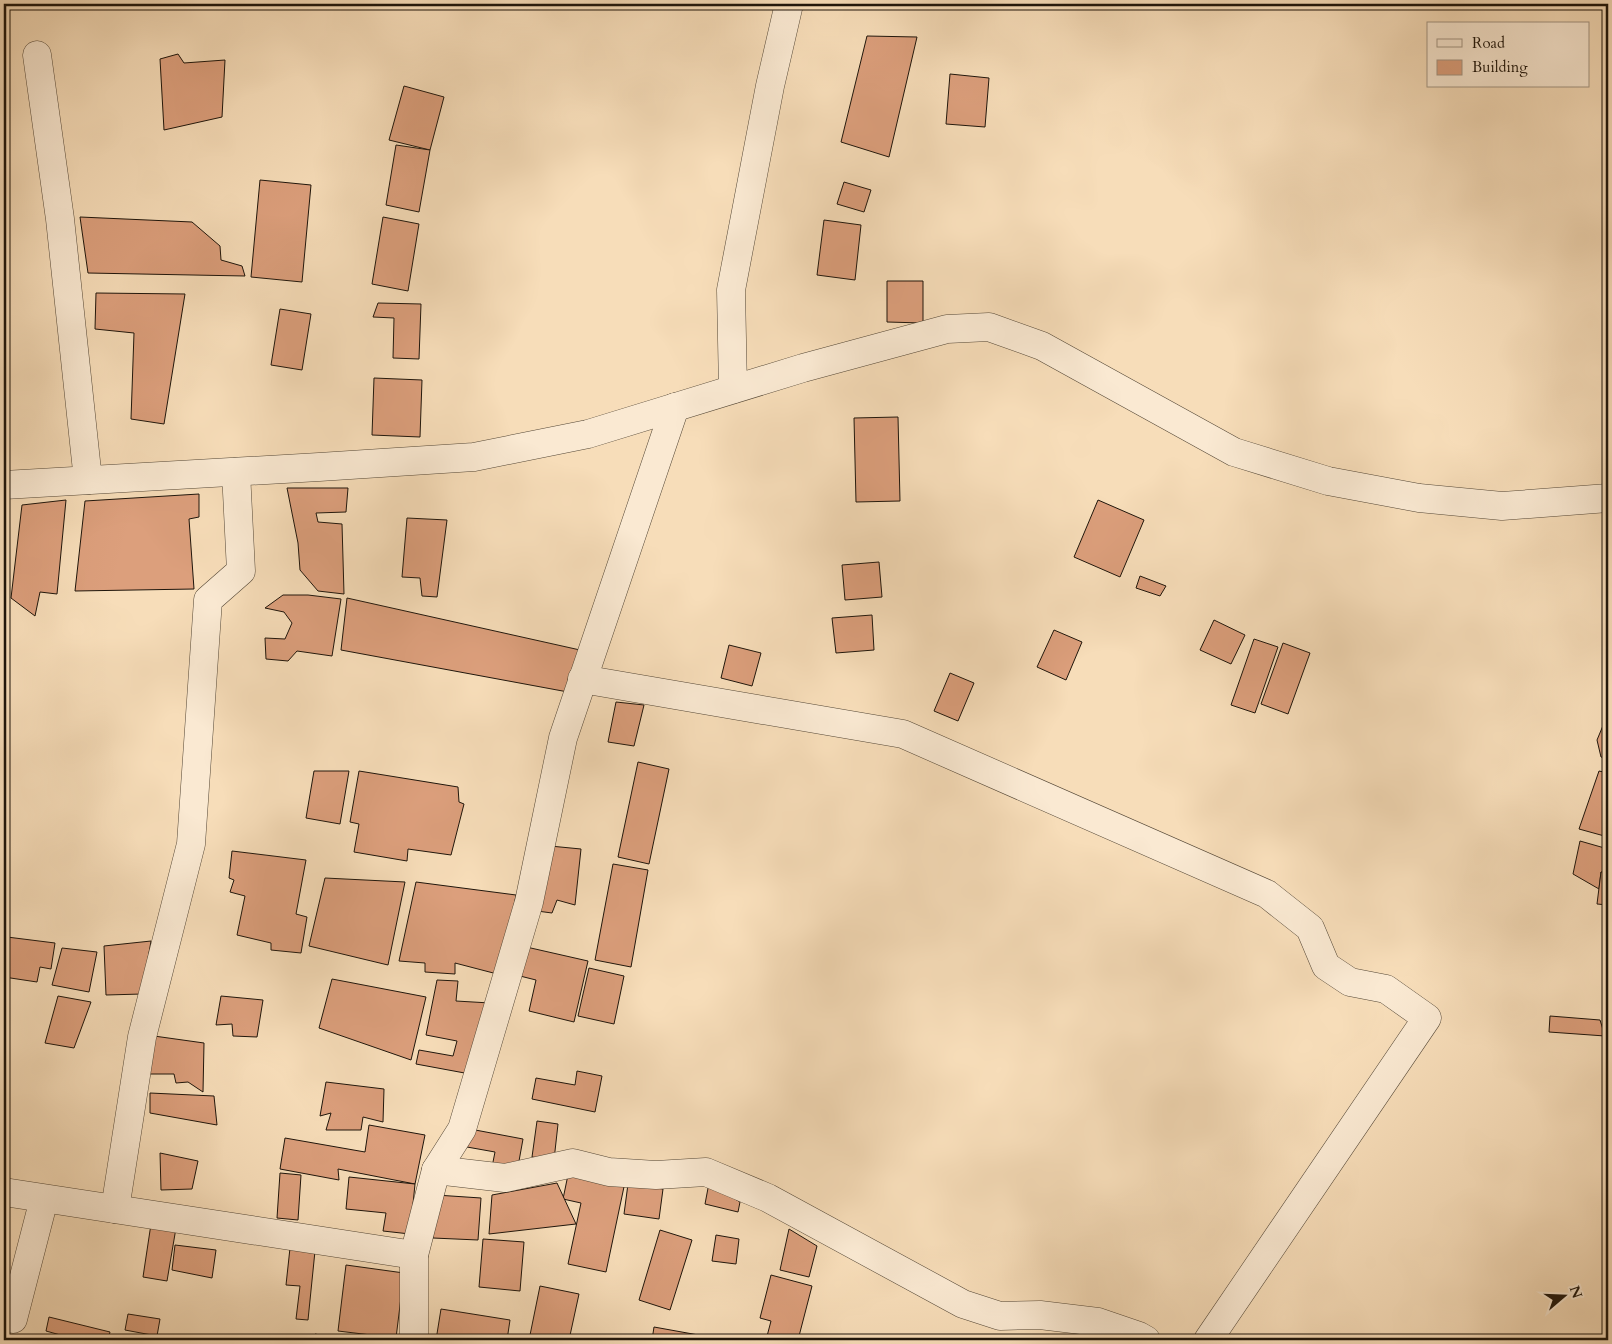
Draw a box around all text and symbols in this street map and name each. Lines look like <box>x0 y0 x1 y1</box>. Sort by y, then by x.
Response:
legend <box>1427 22 1590 88</box>
text: Road <box>1472 33 1505 53</box>
text: Building <box>1472 57 1528 77</box>
north arrow <box>1540 1272 1590 1322</box>
text: N <box>1565 1283 1587 1301</box>

